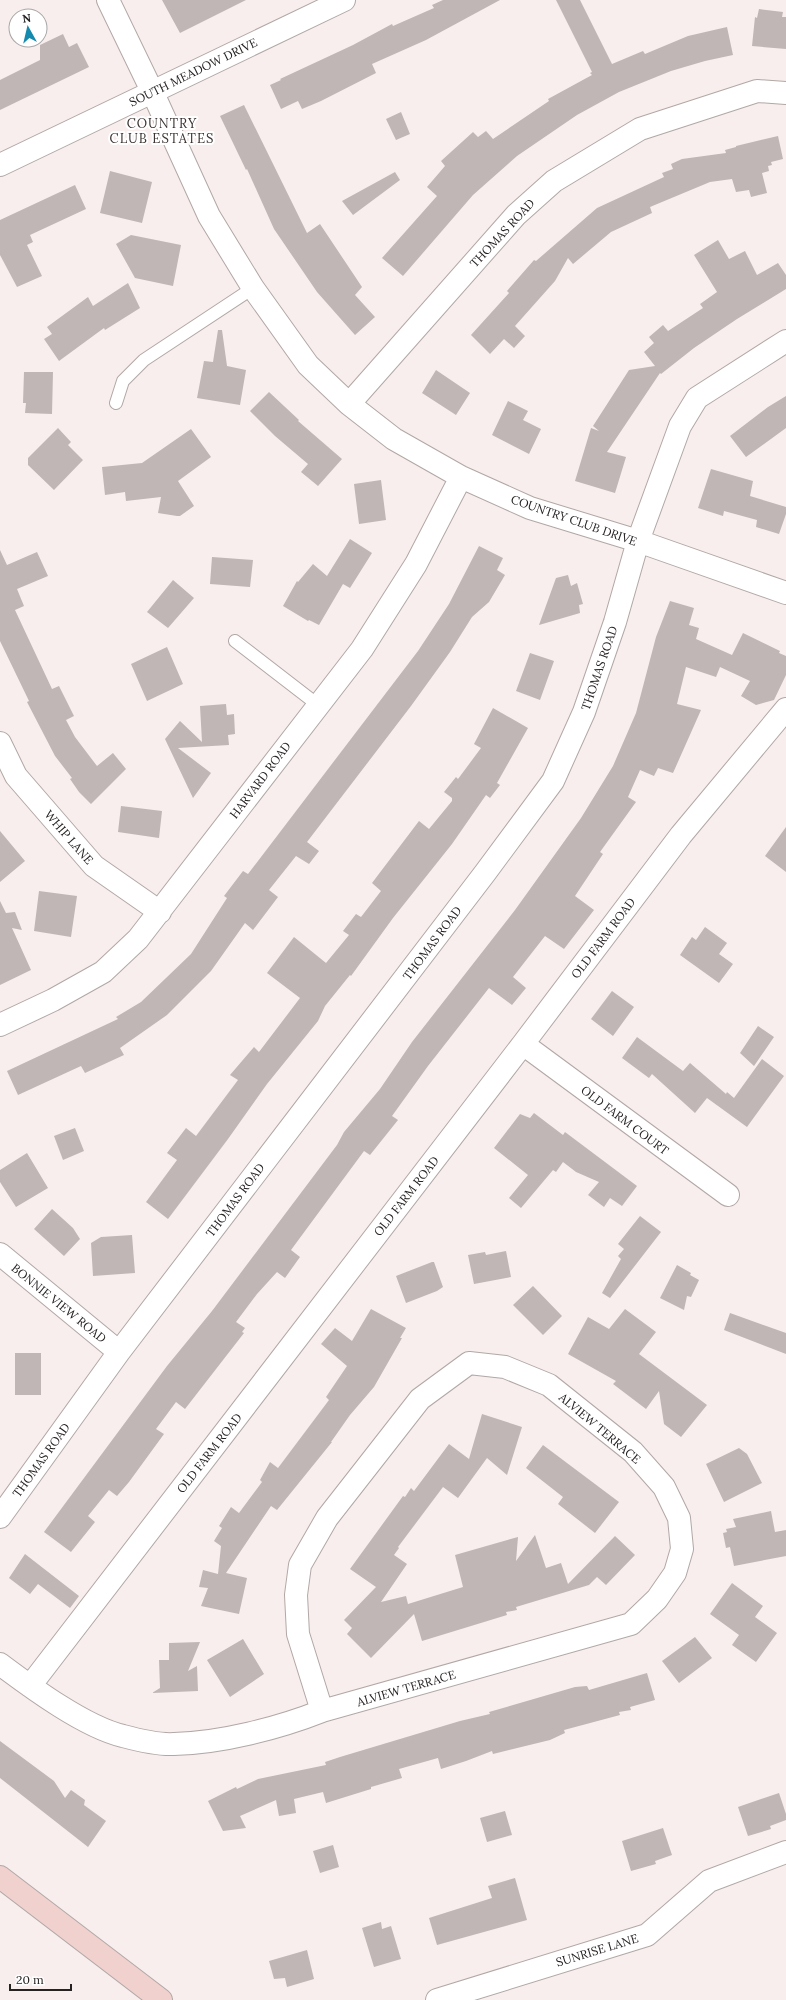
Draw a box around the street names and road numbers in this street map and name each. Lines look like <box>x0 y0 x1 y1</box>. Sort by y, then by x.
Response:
street label: SOUTH MEADOW DRIVE <box>127 34 259 110</box>
street label: THOMAS ROAD <box>466 196 538 270</box>
street label: COUNTRY CLUB DRIVE <box>509 491 639 549</box>
street label: THOMAS ROAD <box>578 624 620 712</box>
street label: HARVARD ROAD <box>226 739 294 821</box>
street label: WHIP LANE <box>41 807 97 867</box>
street label: OLD FARM ROAD <box>568 895 638 981</box>
street label: THOMAS ROAD <box>399 903 465 983</box>
street label: OLD FARM COURT <box>578 1082 672 1158</box>
street label: OLD FARM ROAD <box>370 1153 442 1239</box>
street label: THOMAS ROAD <box>202 1160 268 1240</box>
street label: BONNIE VIEW ROAD <box>9 1260 109 1346</box>
street label: ALVIEW TERRACE <box>555 1389 644 1467</box>
street label: OLD FARM ROAD <box>173 1410 245 1496</box>
street label: THOMAS ROAD <box>9 1420 73 1500</box>
street label: ALVIEW TERRACE <box>354 1667 457 1710</box>
street label: SUNRISE LANE <box>554 1930 640 1970</box>

